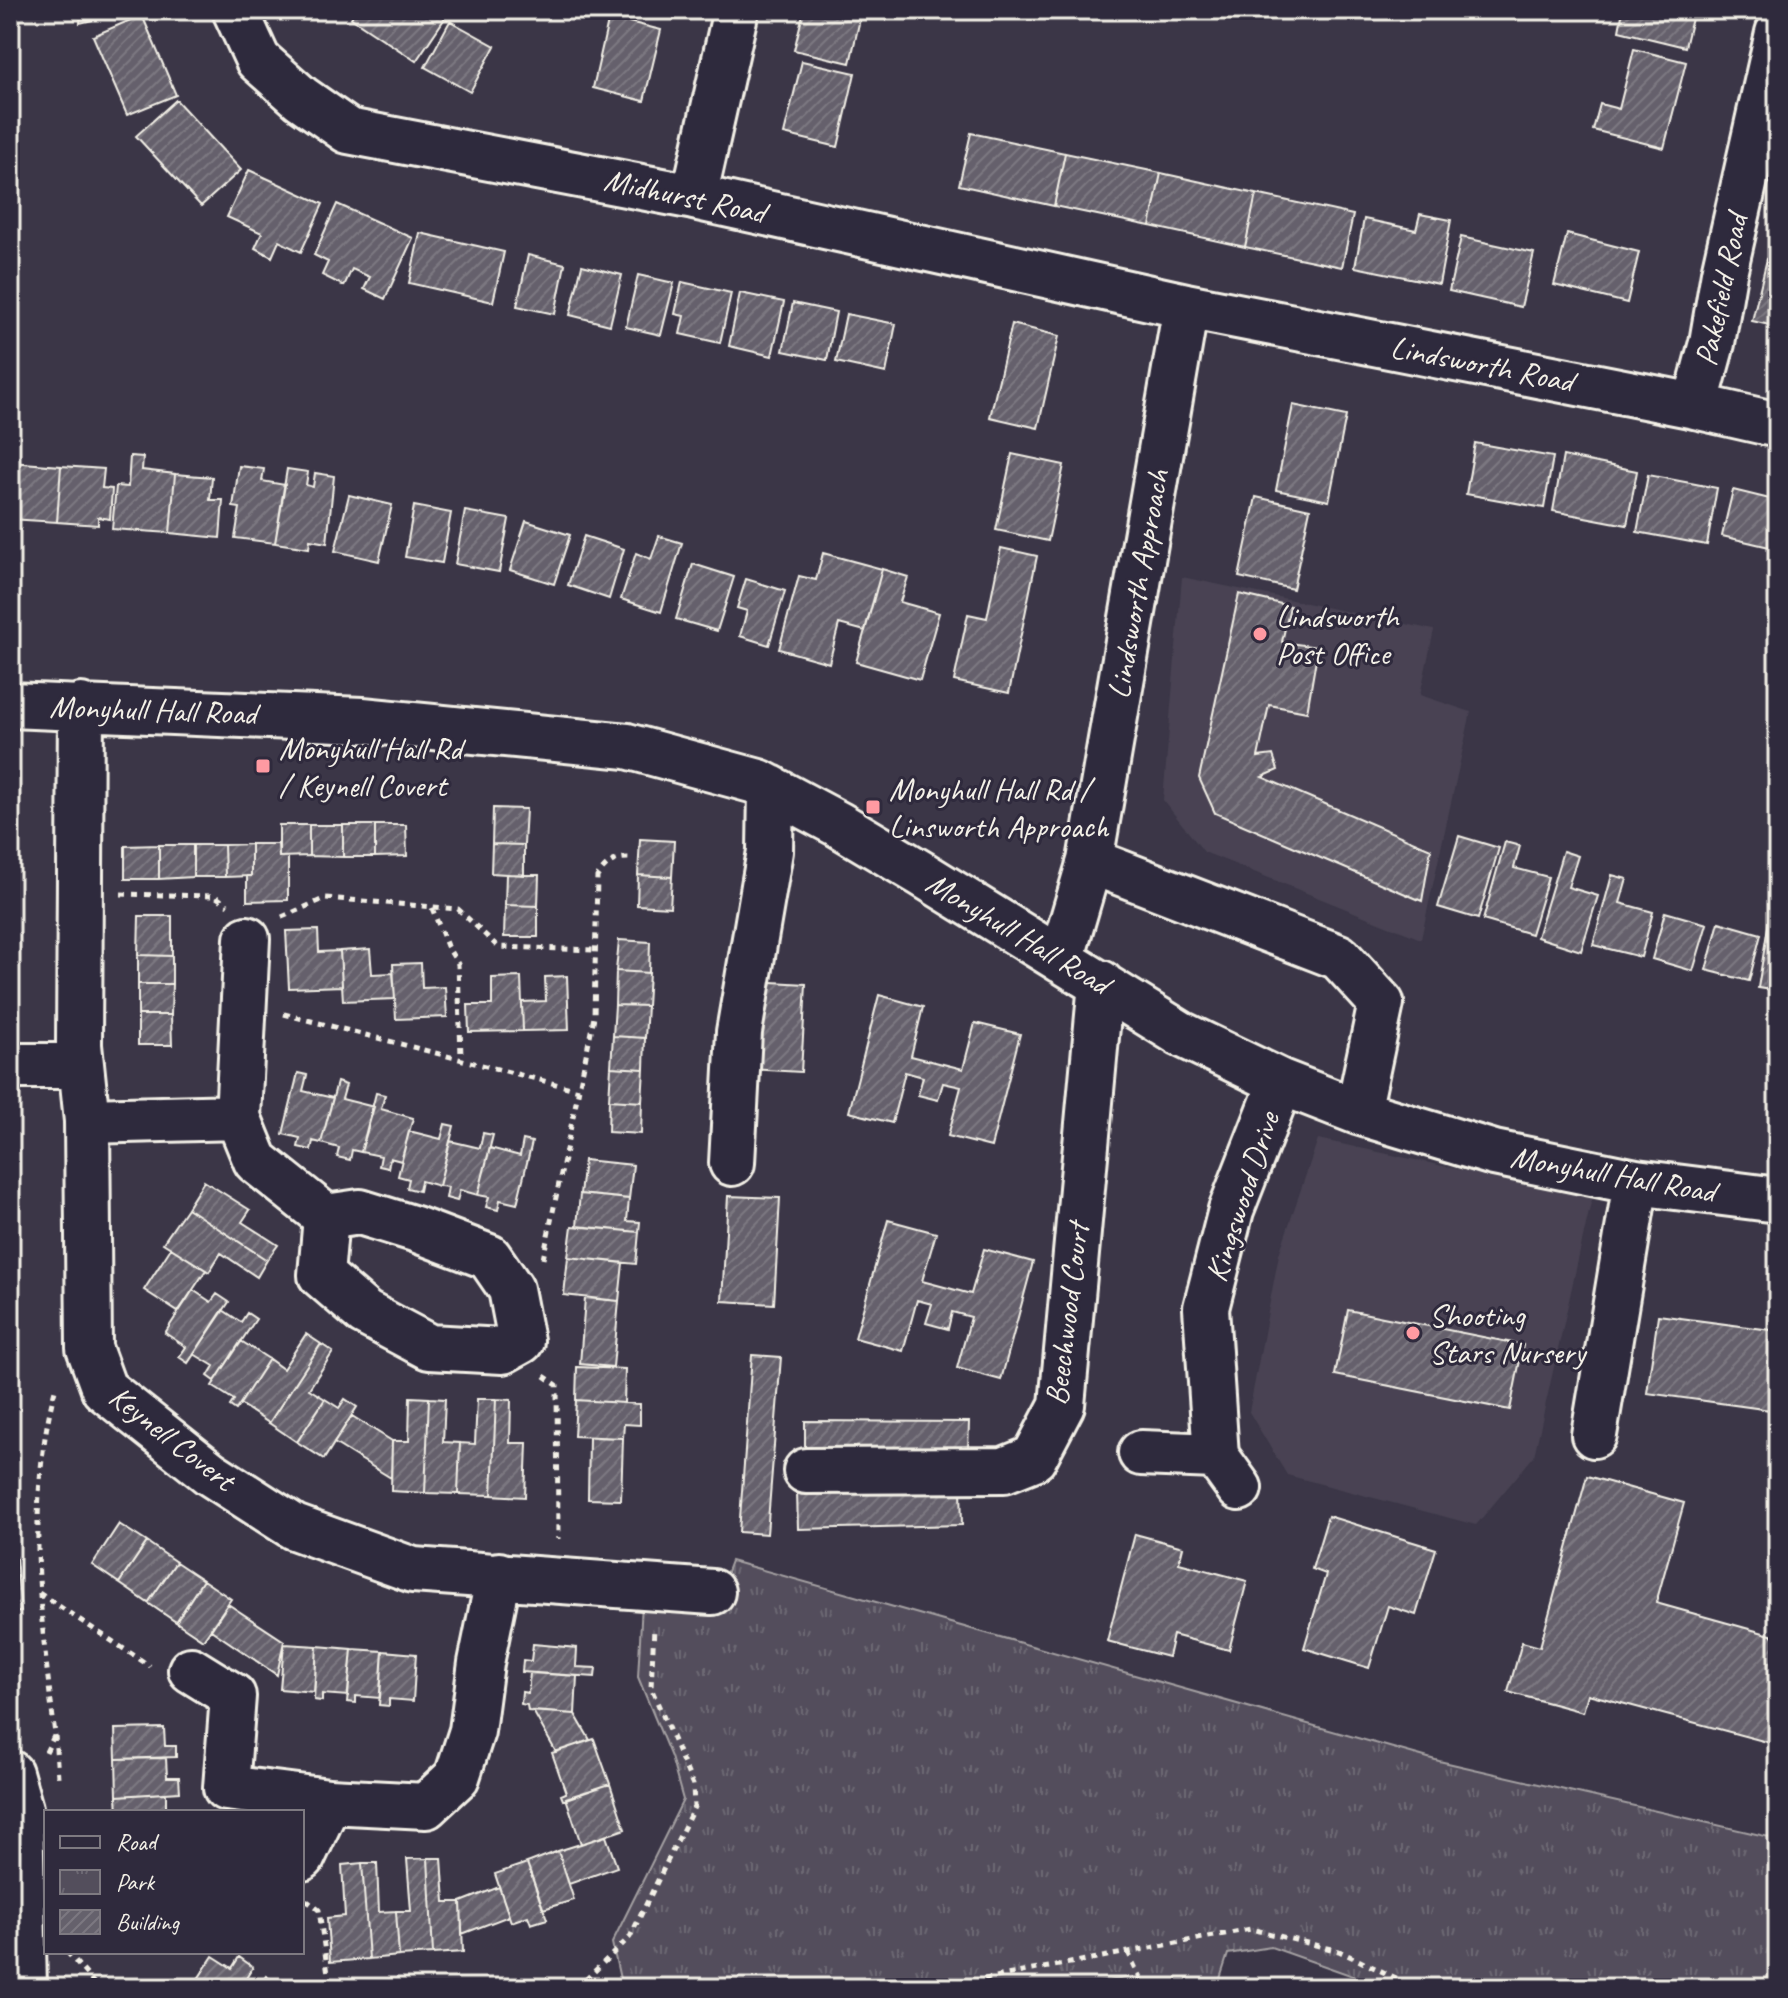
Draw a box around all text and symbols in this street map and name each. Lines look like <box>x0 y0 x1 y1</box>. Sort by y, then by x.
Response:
street label: Midhurst Road <box>601 159 774 234</box>
street label: Pakefield Road <box>1685 206 1758 370</box>
street label: Lindsworth Road <box>1387 326 1582 403</box>
street label: Lindsworth Approach <box>1098 466 1178 702</box>
place label: Lindsworth Post Office <box>1276 596 1401 674</box>
marker: Lindsworth Post Office <box>1251 625 1269 643</box>
street label: Monyhull Hall Road <box>49 686 263 734</box>
place label: Monyhull Hall Rd / Keynell Covert <box>279 728 467 806</box>
marker: Monyhull Hall Rd / Keynell Covert <box>254 757 272 775</box>
place label: Monyhull Hall Rd / Linsworth Approach <box>889 769 1110 847</box>
marker: Monyhull Hall Rd / Linsworth Approach <box>864 798 882 816</box>
street label: Monyhull Hall Road <box>919 862 1122 1007</box>
street label: Kingswood Drive <box>1195 1105 1289 1287</box>
street label: Monyhull Hall Road <box>1508 1136 1724 1213</box>
street label: Beechwood Court <box>1035 1216 1099 1407</box>
place label: Shooting Stars Nursery <box>1429 1295 1588 1373</box>
marker: Shooting Stars Nursery <box>1404 1324 1422 1342</box>
street label: Keynell Covert <box>101 1376 246 1502</box>
legend <box>44 1810 304 1954</box>
text: Road <box>116 1827 160 1857</box>
text: Park <box>116 1867 156 1897</box>
text: Building <box>116 1907 181 1937</box>

